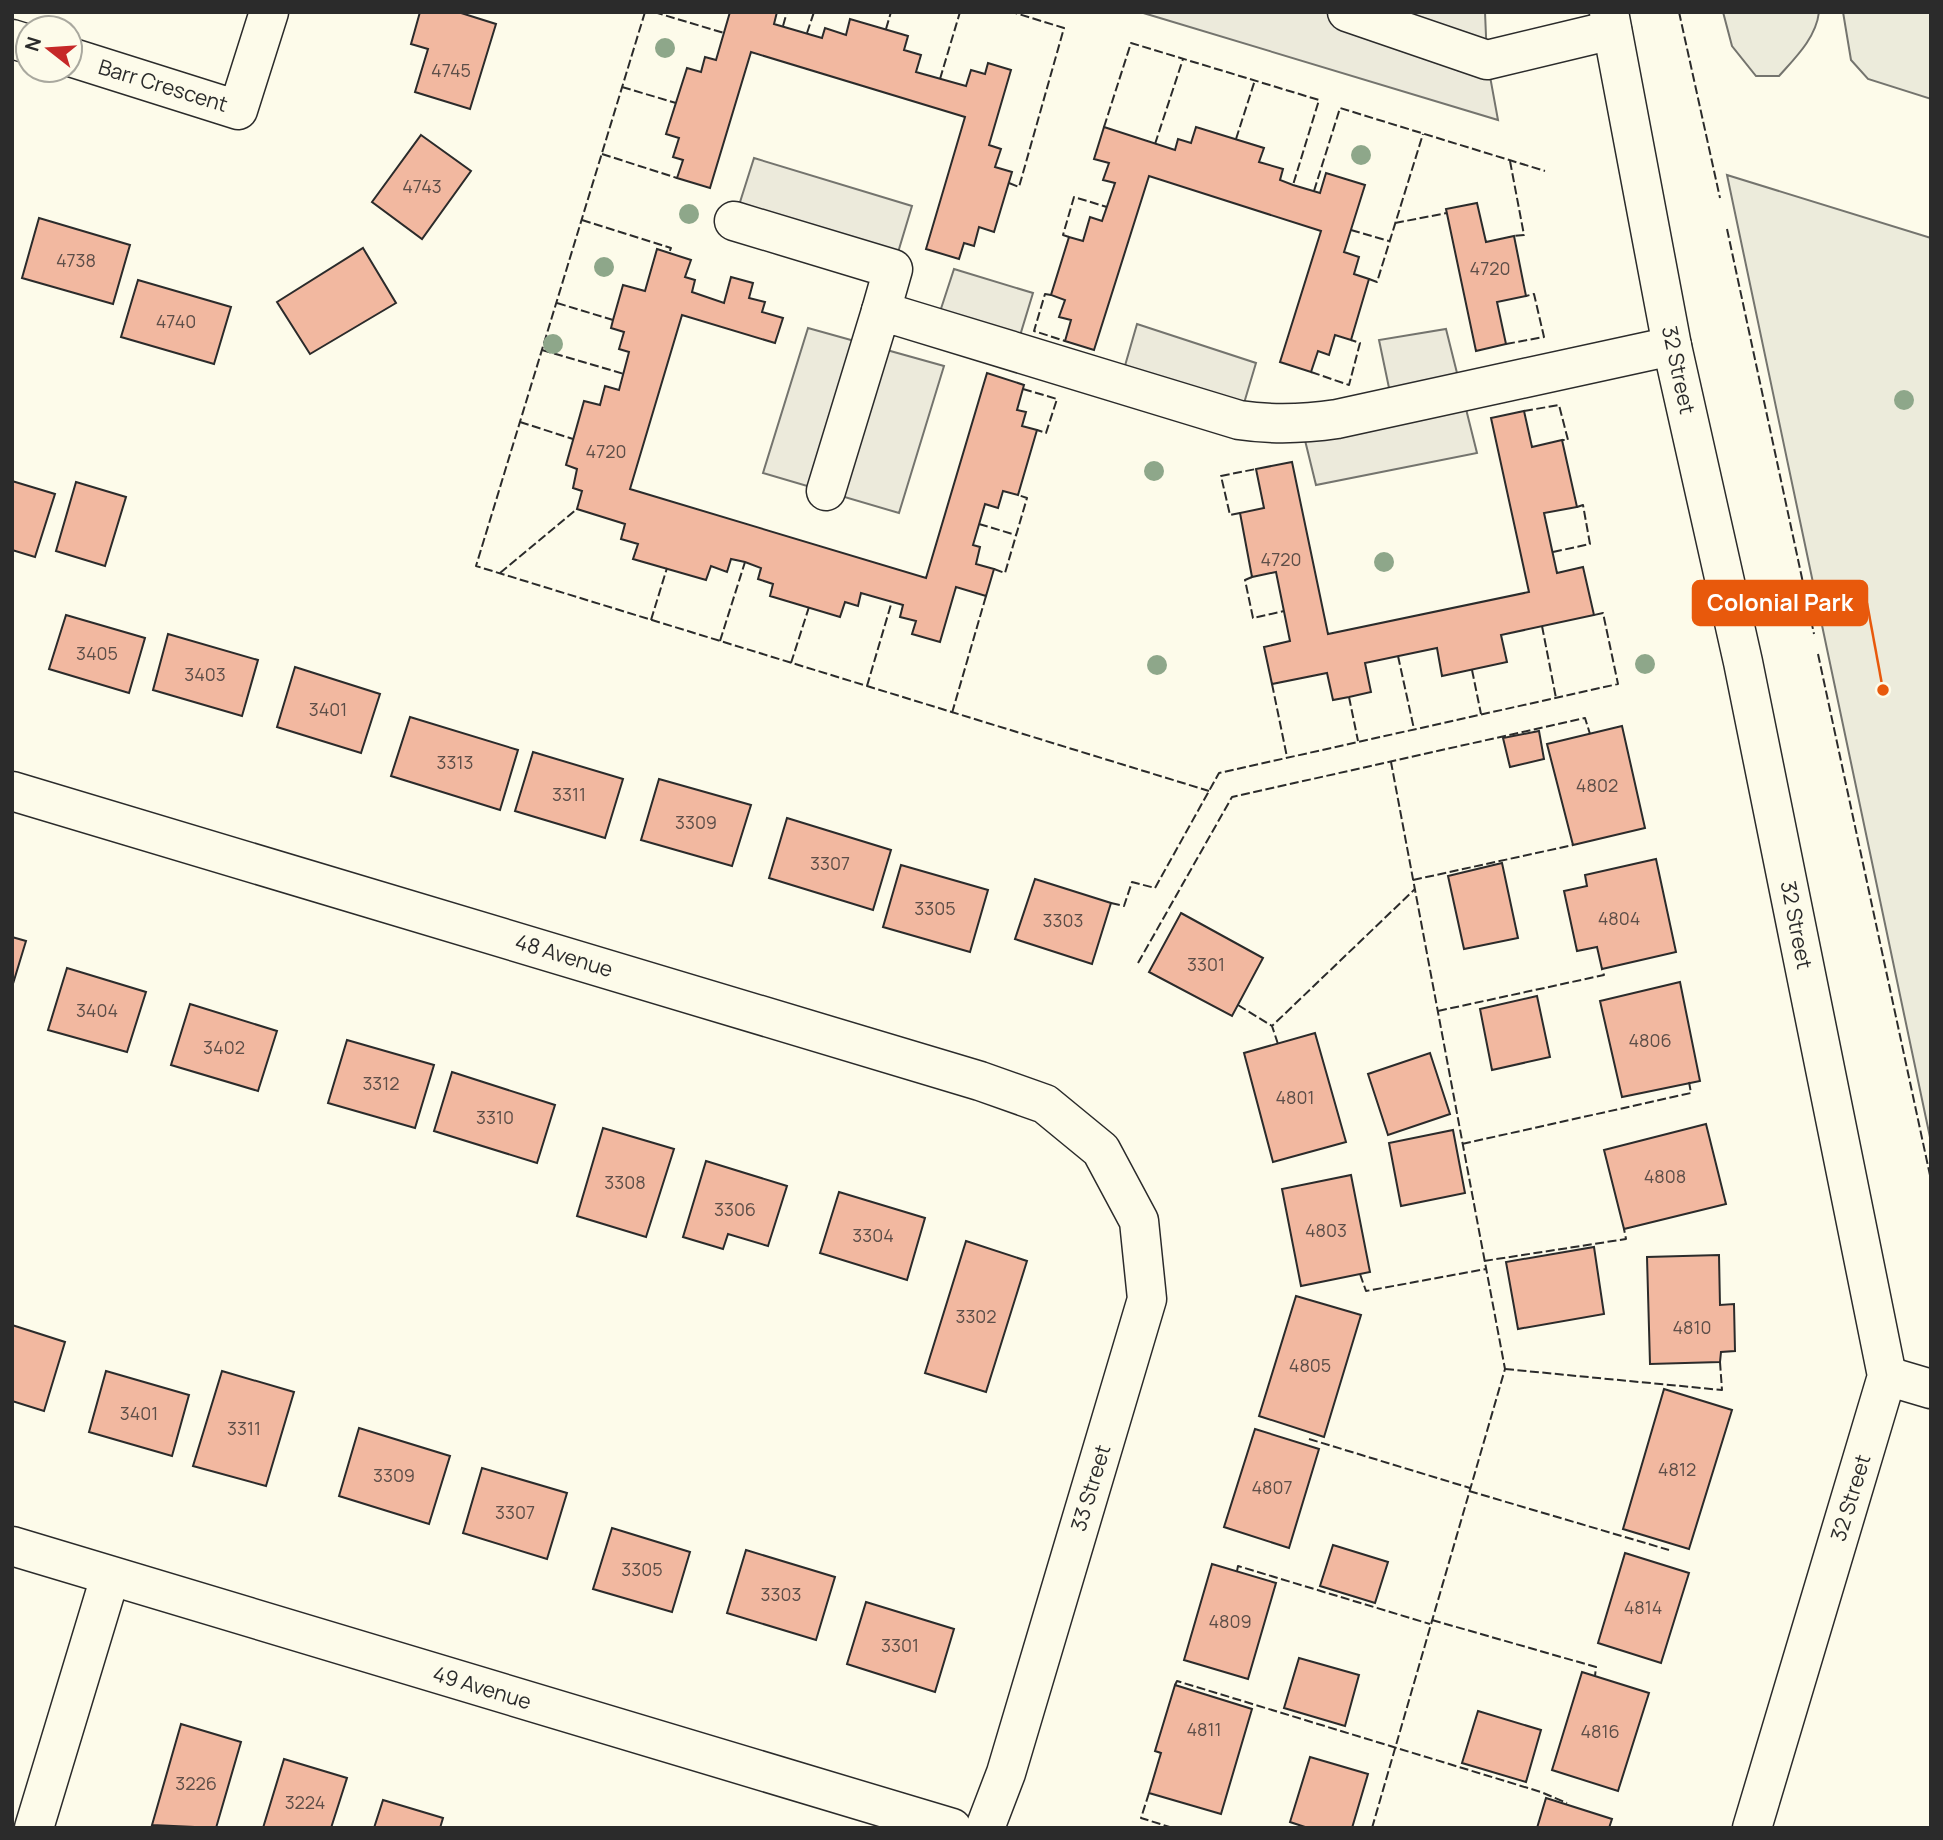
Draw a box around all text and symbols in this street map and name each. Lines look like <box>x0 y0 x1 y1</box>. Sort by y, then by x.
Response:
north arrow <box>14 14 84 84</box>
text: N <box>18 34 47 54</box>
street label: Barr Crescent <box>95 52 231 118</box>
house number: 4745 <box>431 58 471 82</box>
house number: 4743 <box>402 174 442 198</box>
house number: 4738 <box>56 248 96 272</box>
house number: 4720 <box>1470 256 1510 280</box>
house number: 4740 <box>156 309 196 333</box>
street label: 32 Street <box>1656 323 1702 416</box>
house number: 4720 <box>586 439 626 463</box>
house number: 4720 <box>1261 547 1301 571</box>
callout: Colonial Park <box>1693 581 1867 625</box>
text: Colonial Park <box>1707 586 1854 618</box>
house number: 3405 <box>76 641 118 665</box>
house number: 3403 <box>184 662 226 686</box>
house number: 3401 <box>309 697 347 721</box>
house number: 3313 <box>437 750 473 774</box>
house number: 4802 <box>1576 773 1618 797</box>
house number: 3311 <box>552 782 586 806</box>
house number: 3309 <box>675 810 717 834</box>
house number: 3307 <box>810 851 850 875</box>
street label: 32 Street <box>1775 878 1819 971</box>
house number: 3305 <box>914 896 956 920</box>
house number: 4804 <box>1598 906 1640 930</box>
house number: 3303 <box>1043 908 1083 932</box>
street label: 48 Avenue <box>512 927 617 983</box>
house number: 3301 <box>1187 952 1225 976</box>
house number: 3404 <box>76 998 118 1022</box>
house number: 4806 <box>1628 1028 1672 1052</box>
house number: 3402 <box>203 1035 245 1059</box>
house number: 3312 <box>362 1071 400 1095</box>
house number: 4801 <box>1275 1085 1315 1109</box>
house number: 3310 <box>476 1105 514 1129</box>
house number: 4808 <box>1644 1164 1686 1188</box>
house number: 3308 <box>604 1170 646 1194</box>
house number: 3306 <box>714 1197 756 1221</box>
house number: 4803 <box>1305 1218 1347 1242</box>
house number: 3304 <box>852 1223 894 1247</box>
house number: 3302 <box>955 1304 997 1328</box>
house number: 4810 <box>1672 1315 1712 1339</box>
house number: 4805 <box>1289 1353 1331 1377</box>
house number: 3401 <box>120 1401 158 1425</box>
house number: 3311 <box>227 1416 261 1440</box>
street label: 33 Street <box>1064 1441 1116 1534</box>
street label: 32 Street <box>1824 1451 1877 1545</box>
house number: 4812 <box>1658 1457 1696 1481</box>
house number: 3309 <box>373 1463 415 1487</box>
house number: 4807 <box>1251 1475 1293 1499</box>
house number: 3307 <box>495 1500 535 1524</box>
house number: 3305 <box>621 1557 663 1581</box>
house number: 3303 <box>761 1582 801 1606</box>
house number: 4814 <box>1624 1595 1662 1619</box>
house number: 4809 <box>1208 1609 1252 1633</box>
house number: 3301 <box>881 1633 919 1657</box>
street label: 49 Avenue <box>430 1659 535 1715</box>
house number: 4811 <box>1186 1717 1222 1741</box>
house number: 4816 <box>1580 1719 1620 1743</box>
house number: 3226 <box>175 1771 217 1795</box>
house number: 3224 <box>285 1790 325 1814</box>

